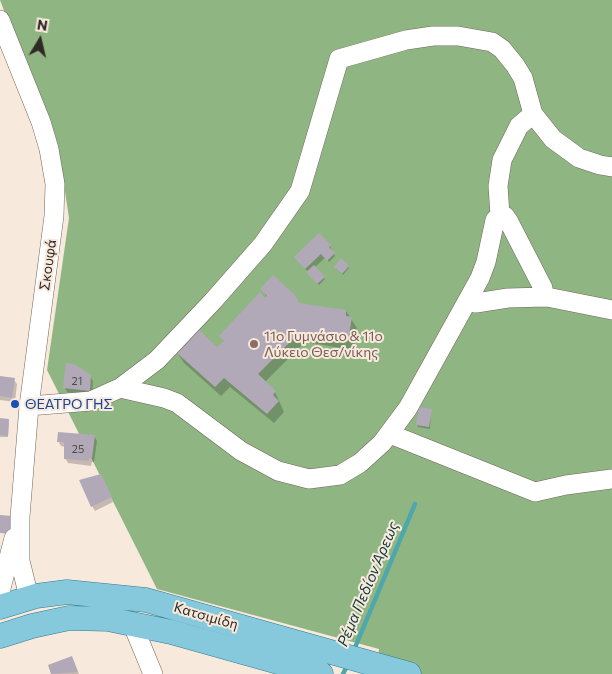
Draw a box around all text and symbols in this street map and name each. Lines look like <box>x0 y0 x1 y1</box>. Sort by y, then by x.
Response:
north arrow <box>15 15 65 65</box>
text: N <box>36 15 49 34</box>
street label: Σκουφά <box>36 238 60 292</box>
place label: 11ο Γυμνάσιο & 11ο Λύκειο Θεσ/νίκης <box>264 328 383 361</box>
marker: 11ο Γυμνάσιο & 11ο Λύκειο Θεσ/νίκης <box>248 338 260 350</box>
house number: 21 <box>72 374 82 388</box>
place label: ΘΕΑΤΡΟ ΓΗΣ <box>25 396 113 412</box>
marker: ΘΕΑΤΡΟ ΓΗΣ <box>9 398 21 410</box>
house number: 25 <box>72 442 84 456</box>
water label: Ρέμα Πεδίον Άρεως <box>334 519 402 649</box>
street label: Κατσιμίδη <box>172 599 240 633</box>

